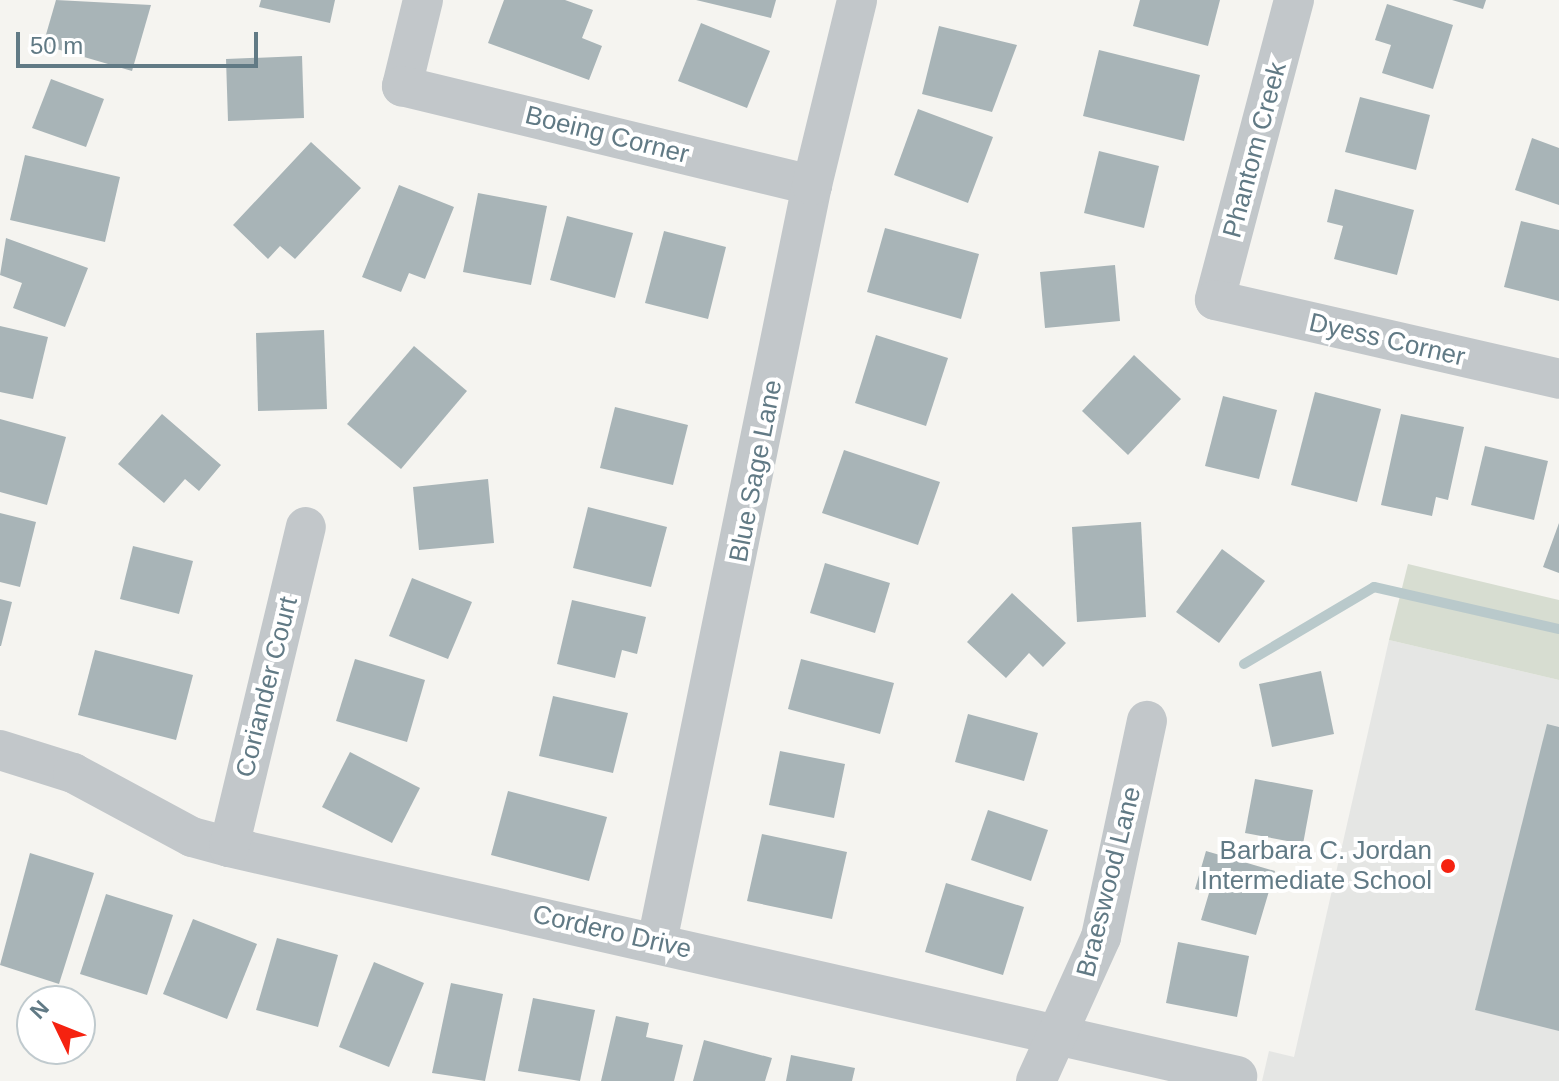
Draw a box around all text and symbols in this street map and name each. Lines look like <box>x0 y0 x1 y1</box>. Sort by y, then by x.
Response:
scale bar <box>20 16 262 66</box>
text: 50 m <box>30 32 83 59</box>
street label: Phantom Creek <box>1217 59 1293 241</box>
street label: Boeing Corner <box>522 100 692 170</box>
street label: Dyess Corner <box>1306 307 1468 373</box>
street label: Blue Sage Lane <box>723 377 789 565</box>
street label: Coriander Court <box>229 593 305 781</box>
street label: Braeswood Lane <box>1070 784 1148 980</box>
place label: Barbara C. Jordan Intermediate School <box>1201 835 1432 896</box>
marker: Barbara C. Jordan Intermediate School <box>1439 857 1457 875</box>
street label: Cordero Drive <box>530 899 694 965</box>
north arrow <box>16 985 96 1065</box>
text: N <box>25 995 54 1024</box>

